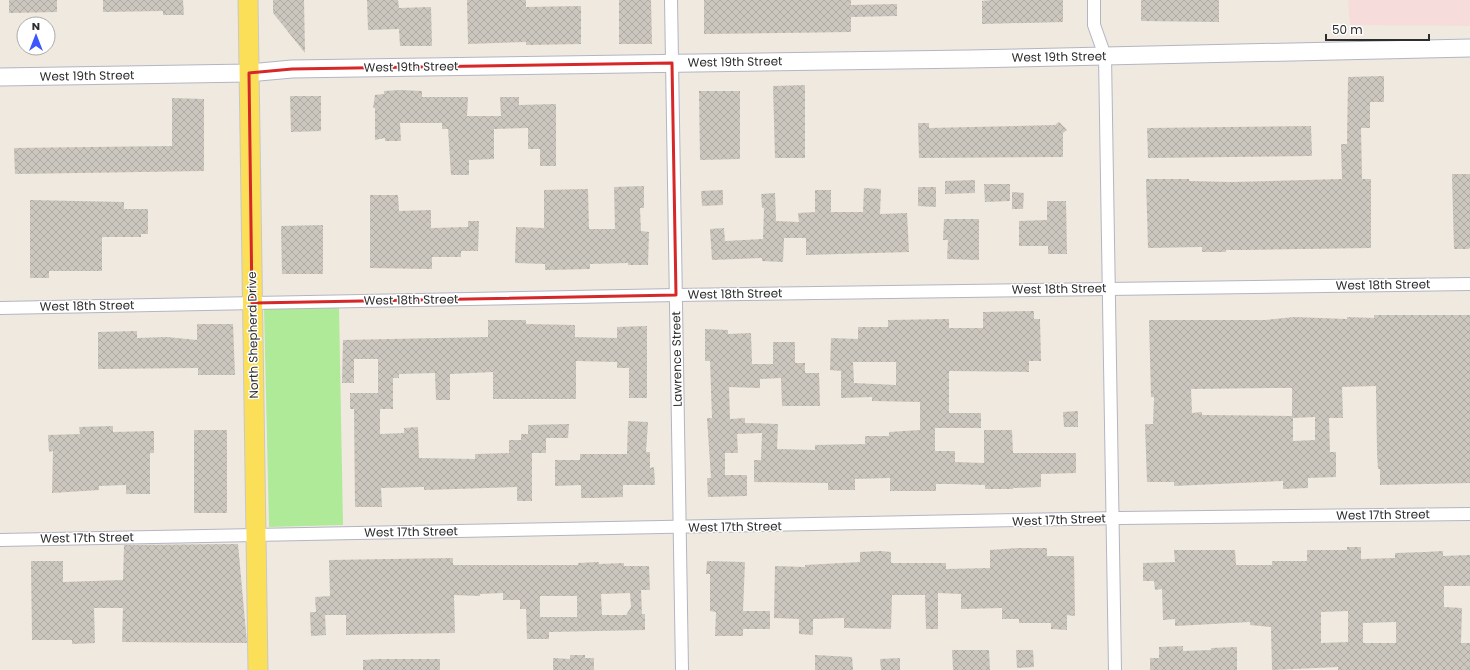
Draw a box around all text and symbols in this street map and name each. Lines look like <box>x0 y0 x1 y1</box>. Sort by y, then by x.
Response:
north arrow <box>16 16 56 56</box>
scale bar <box>1326 16 1429 42</box>
text: N <box>32 18 40 34</box>
text: 50 m <box>1332 21 1363 38</box>
street label: West 19th Street <box>1011 47 1107 66</box>
street label: West 19th Street <box>687 52 783 71</box>
street label: West 19th Street <box>363 57 459 76</box>
street label: West 19th Street <box>39 66 135 85</box>
street label: North Shepherd Drive <box>243 271 262 399</box>
street label: West 18th Street <box>1335 275 1431 294</box>
street label: West 18th Street <box>1011 279 1107 298</box>
street label: West 18th Street <box>687 284 783 303</box>
street label: West 18th Street <box>363 290 459 309</box>
street label: West 18th Street <box>39 296 135 315</box>
street label: Lawrence Street <box>667 311 686 407</box>
street label: West 17th Street <box>1336 505 1430 524</box>
street label: West 17th Street <box>1012 509 1106 530</box>
street label: West 17th Street <box>688 517 782 536</box>
street label: West 17th Street <box>364 522 458 541</box>
street label: West 17th Street <box>40 528 134 547</box>

